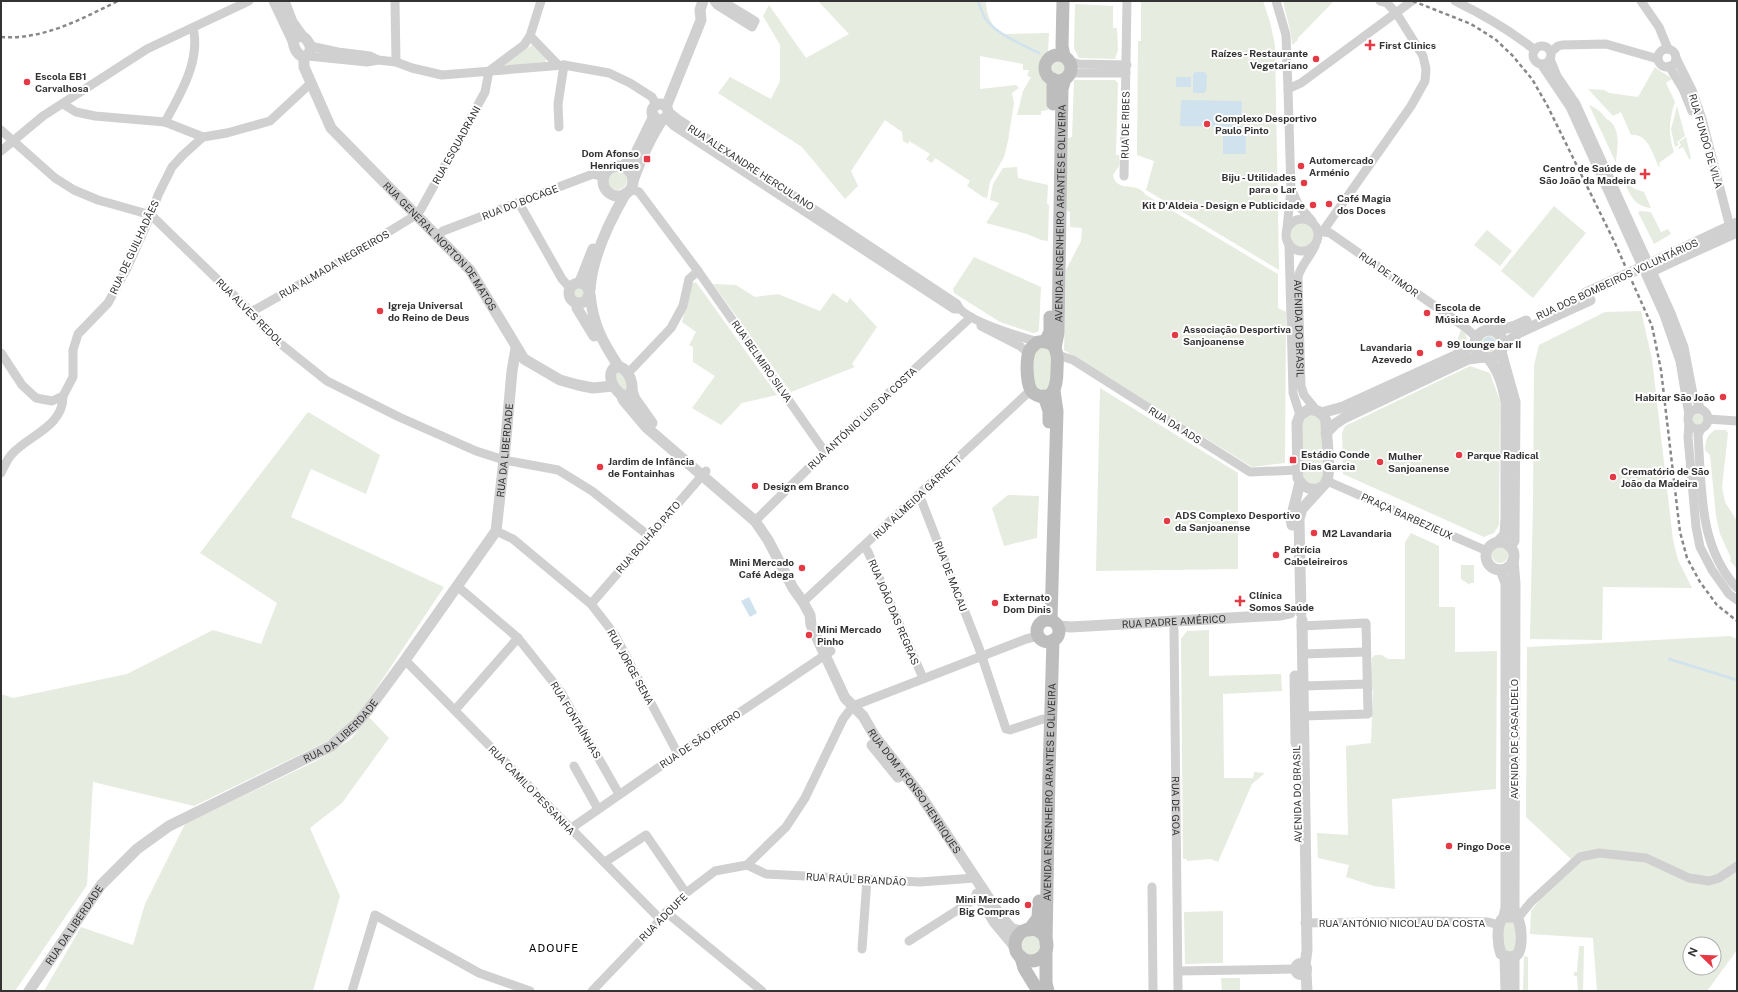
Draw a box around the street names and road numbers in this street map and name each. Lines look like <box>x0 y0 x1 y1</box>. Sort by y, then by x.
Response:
street label: RUA DE RIBES <box>1118 91 1132 159</box>
street label: RUA FUNDO DE VILA <box>1687 92 1725 190</box>
street label: RUA ESQUADRANI <box>429 104 483 186</box>
street label: AVENIDA ENGENHEIRO ARANTES E OLIVEIRA <box>1052 104 1068 322</box>
street label: RUA ALEXANDRE HERCULANO <box>686 122 816 212</box>
street label: RUA GENERAL NORTON DE MATOS <box>381 179 499 313</box>
street label: RUA DO BOCAGE <box>480 182 560 222</box>
street label: RUA DE GUILHADÃES <box>107 198 161 296</box>
street label: RUA ALMADA NEGREIROS <box>277 227 392 301</box>
street label: RUA DOS BOMBEIROS VOLUNTÁRIOS <box>1534 236 1700 322</box>
street label: RUA DE TIMOR <box>1357 249 1421 299</box>
street label: RUA ALVES REDOL <box>214 276 286 348</box>
street label: AVENIDA DO BRASIL <box>1292 279 1307 378</box>
street label: RUA BELMIRO SILVA <box>729 318 795 404</box>
street label: RUA ANTÓNIO LUIS DA COSTA <box>805 364 919 472</box>
street label: RUA DA LIBERDADE <box>494 403 515 498</box>
street label: RUA DA ADS <box>1147 404 1204 446</box>
street label: RUA ALMEIDA GARRETT <box>870 453 964 541</box>
street label: PRAÇA BARBEZIEUX <box>1359 490 1455 542</box>
street label: RUA BOLHÃO PATO <box>613 498 683 576</box>
street label: RUA DE MACAU <box>932 539 970 613</box>
street label: RUA JOÃO DAS REGRAS <box>866 557 922 667</box>
street label: RUA PADRE AMÉRICO <box>1121 612 1226 630</box>
street label: RUA JORGE SENA <box>605 627 657 707</box>
street label: RUA FONTAÍNHAS <box>548 679 604 761</box>
street label: AVENIDA DE CASALDELO <box>1508 679 1520 799</box>
street label: AVENIDA ENGENHEIRO ARANTES E OLIVEIRA <box>1041 683 1058 901</box>
street label: RUA DA LIBERDADE <box>301 697 380 765</box>
street label: RUA DE SÃO PEDRO <box>657 707 743 771</box>
street label: RUA DOM AFONSO HENRIQUES <box>866 726 964 856</box>
street label: RUA CAMILO PESSANHA <box>486 743 578 837</box>
street label: AVENIDA DO BRASIL <box>1290 745 1304 843</box>
street label: RUA DE GOA <box>1170 776 1182 836</box>
street label: RUA RAÚL BRANDÃO <box>806 870 906 888</box>
street label: RUA DA LIBERDADE <box>42 882 105 967</box>
street label: RUA ADOUFE <box>636 890 690 944</box>
street label: RUA ANTÓNIO NICOLAU DA COSTA <box>1319 917 1485 929</box>

